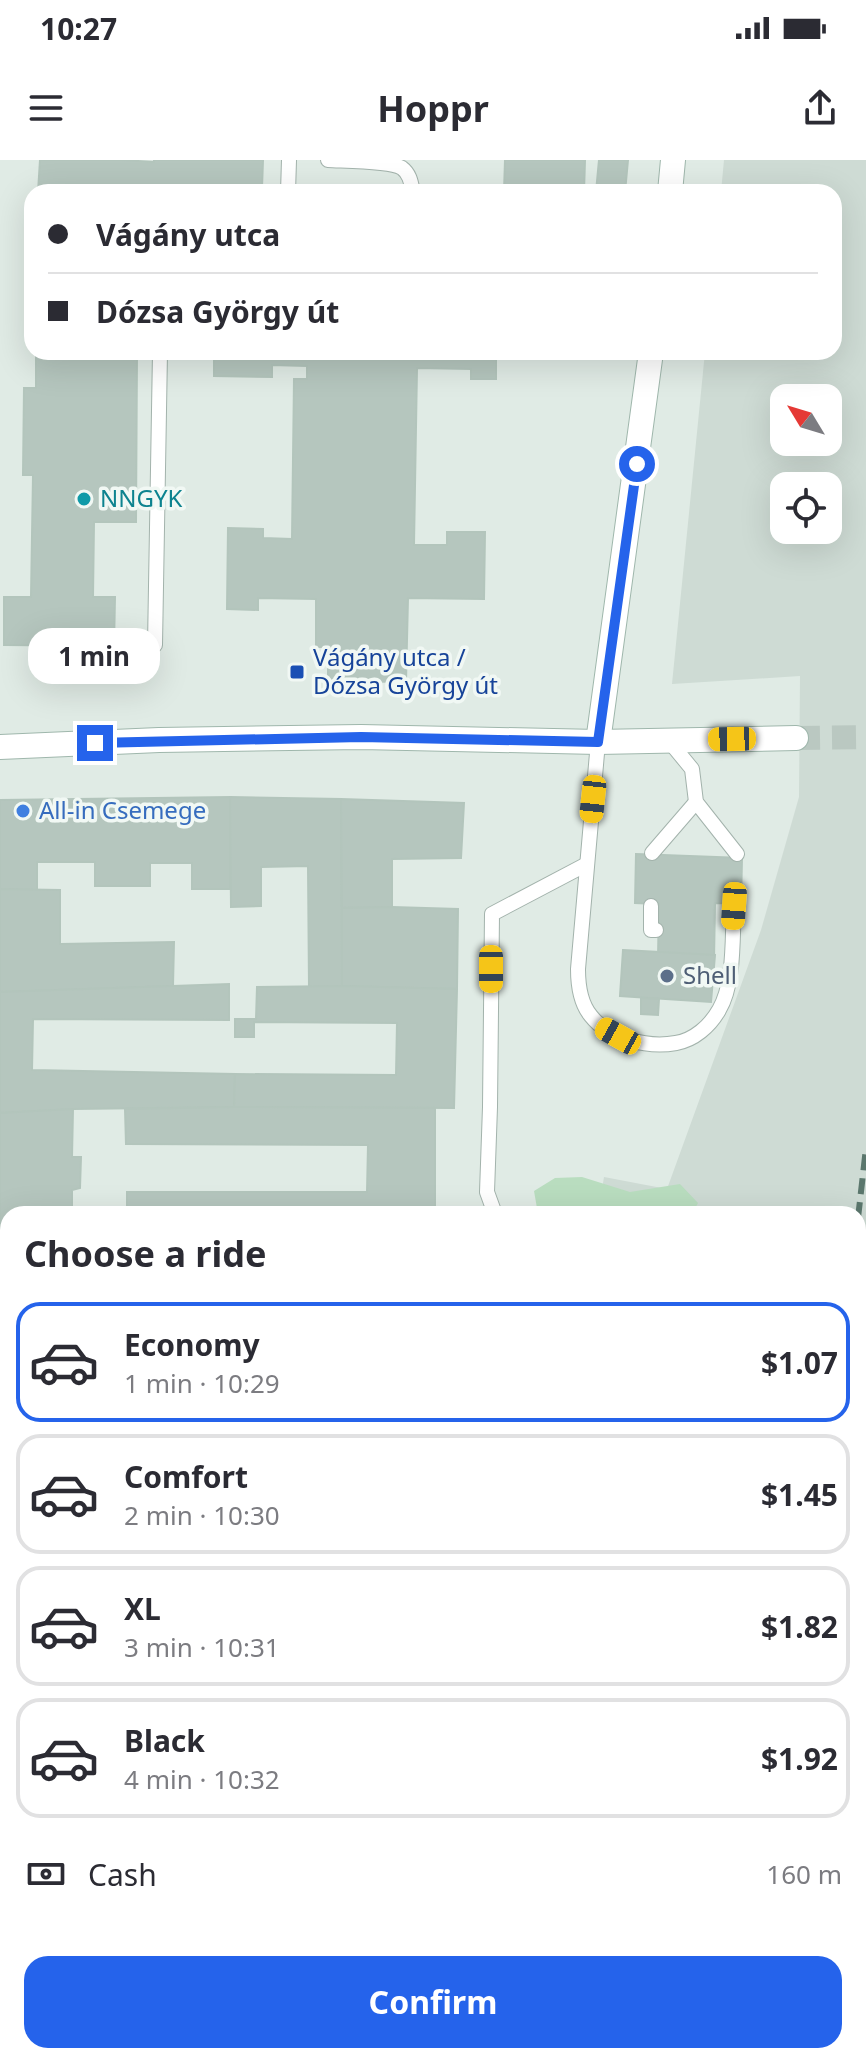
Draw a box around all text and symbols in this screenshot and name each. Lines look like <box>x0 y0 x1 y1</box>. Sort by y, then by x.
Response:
text: 10:27 <box>40 8 117 49</box>
text: Hoppr <box>377 84 489 133</box>
icon: menu <box>24 86 68 130</box>
icon: share <box>798 86 842 130</box>
text: Vágány utca <box>96 214 280 255</box>
text: Dózsa György út <box>96 291 339 332</box>
north arrow <box>770 384 842 456</box>
map controls <box>770 384 842 544</box>
route start <box>619 446 655 482</box>
button: locate <box>770 472 842 544</box>
place label: NNGYK <box>100 481 183 514</box>
marker: NNGYK <box>75 490 93 508</box>
callout: 1 min <box>29 627 161 683</box>
text: 1 min <box>58 638 130 674</box>
place label: Vágány utca / Dózsa György út <box>313 640 498 701</box>
marker: Vágány utca / Dózsa György út <box>288 663 306 681</box>
route end <box>77 725 113 761</box>
car <box>708 727 756 751</box>
car <box>579 774 607 824</box>
place label: All-in Csemege <box>39 793 206 826</box>
marker: All-in Csemege <box>14 802 32 820</box>
car <box>720 881 748 931</box>
car <box>479 945 503 993</box>
place label: Shell <box>683 958 737 991</box>
marker: Shell <box>658 967 676 985</box>
car <box>591 1014 645 1058</box>
text: Choose a ride <box>24 1229 266 1278</box>
text: Economy <box>124 1324 260 1365</box>
icon: car <box>28 1326 100 1398</box>
text: $1.07 <box>761 1342 838 1383</box>
text: 1 min · 10:29 <box>124 1365 280 1401</box>
text: Comfort <box>124 1456 248 1497</box>
icon: car <box>28 1458 100 1530</box>
text: $1.45 <box>761 1474 838 1515</box>
text: 2 min · 10:30 <box>124 1497 280 1533</box>
text: XL <box>124 1588 161 1629</box>
icon: car <box>28 1590 100 1662</box>
text: $1.82 <box>761 1606 838 1647</box>
text: 3 min · 10:31 <box>124 1629 280 1665</box>
text: Black <box>124 1720 205 1761</box>
icon: car <box>28 1722 100 1794</box>
text: $1.92 <box>761 1738 838 1779</box>
text: 4 min · 10:32 <box>124 1761 280 1797</box>
icon: cash <box>24 1852 68 1896</box>
text: Cash <box>88 1854 157 1895</box>
text: 160 m <box>766 1856 842 1892</box>
button: Confirm <box>24 1956 842 2048</box>

